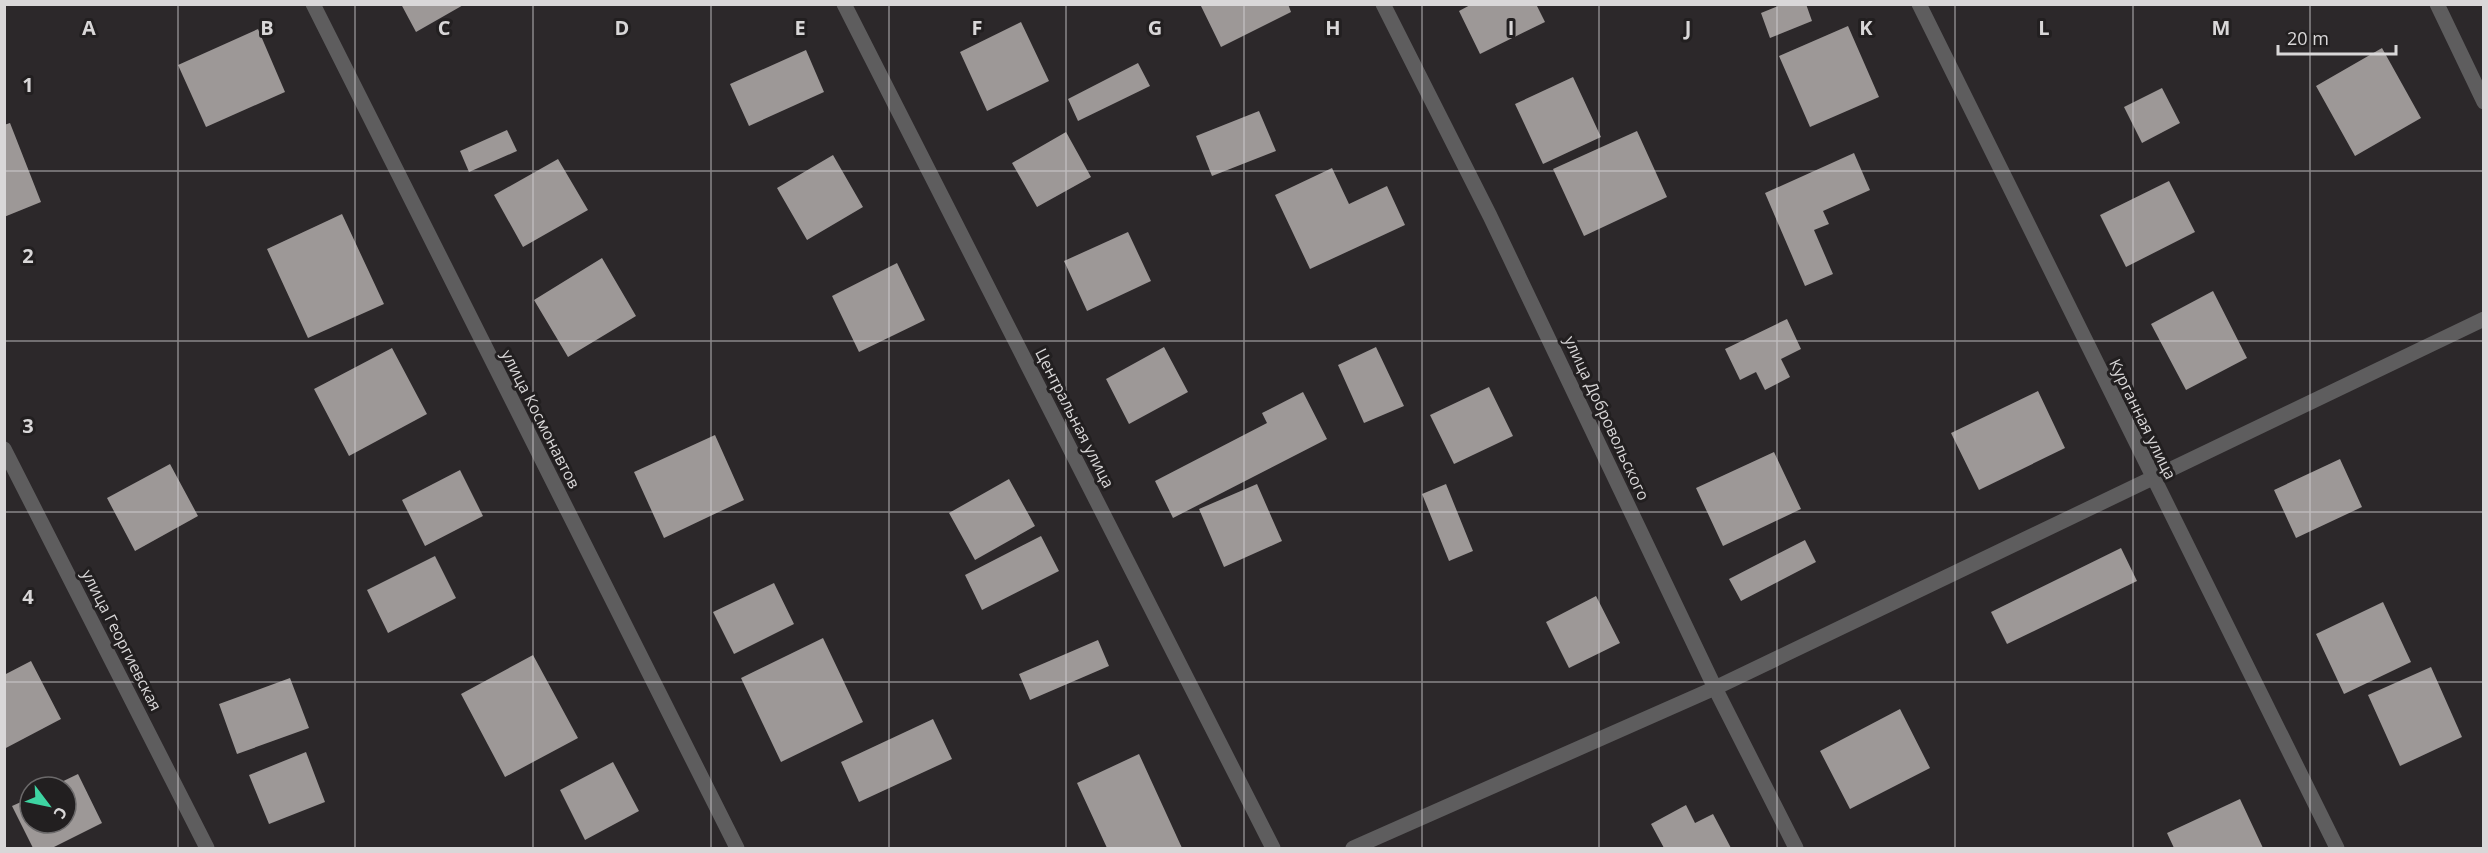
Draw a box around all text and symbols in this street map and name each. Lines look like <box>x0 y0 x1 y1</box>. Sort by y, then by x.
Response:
text: A <box>82 14 96 41</box>
text: B <box>260 14 274 41</box>
text: C <box>438 14 451 41</box>
text: D <box>615 14 629 41</box>
text: E <box>794 14 806 41</box>
text: F <box>972 14 982 41</box>
text: G <box>1148 14 1162 41</box>
text: H <box>1325 14 1341 41</box>
text: I <box>1508 14 1514 41</box>
text: J <box>1683 14 1691 41</box>
text: K <box>1859 14 1873 41</box>
text: L <box>2038 14 2050 41</box>
text: M <box>2212 14 2230 41</box>
scale bar <box>2278 18 2396 56</box>
text: 20 m <box>2287 26 2329 50</box>
text: 1 <box>22 71 34 98</box>
text: 2 <box>22 242 34 269</box>
street label: улица Добровольского <box>1559 332 1655 504</box>
street label: Центральная улица <box>1030 344 1120 492</box>
street label: улица Космонавтов <box>496 346 586 492</box>
street label: Курганная улица <box>2104 355 2182 483</box>
text: 3 <box>22 412 34 439</box>
street label: улица Георгиевская <box>77 565 167 715</box>
text: 4 <box>22 583 34 610</box>
north arrow <box>18 775 78 835</box>
text: С <box>49 803 73 823</box>

